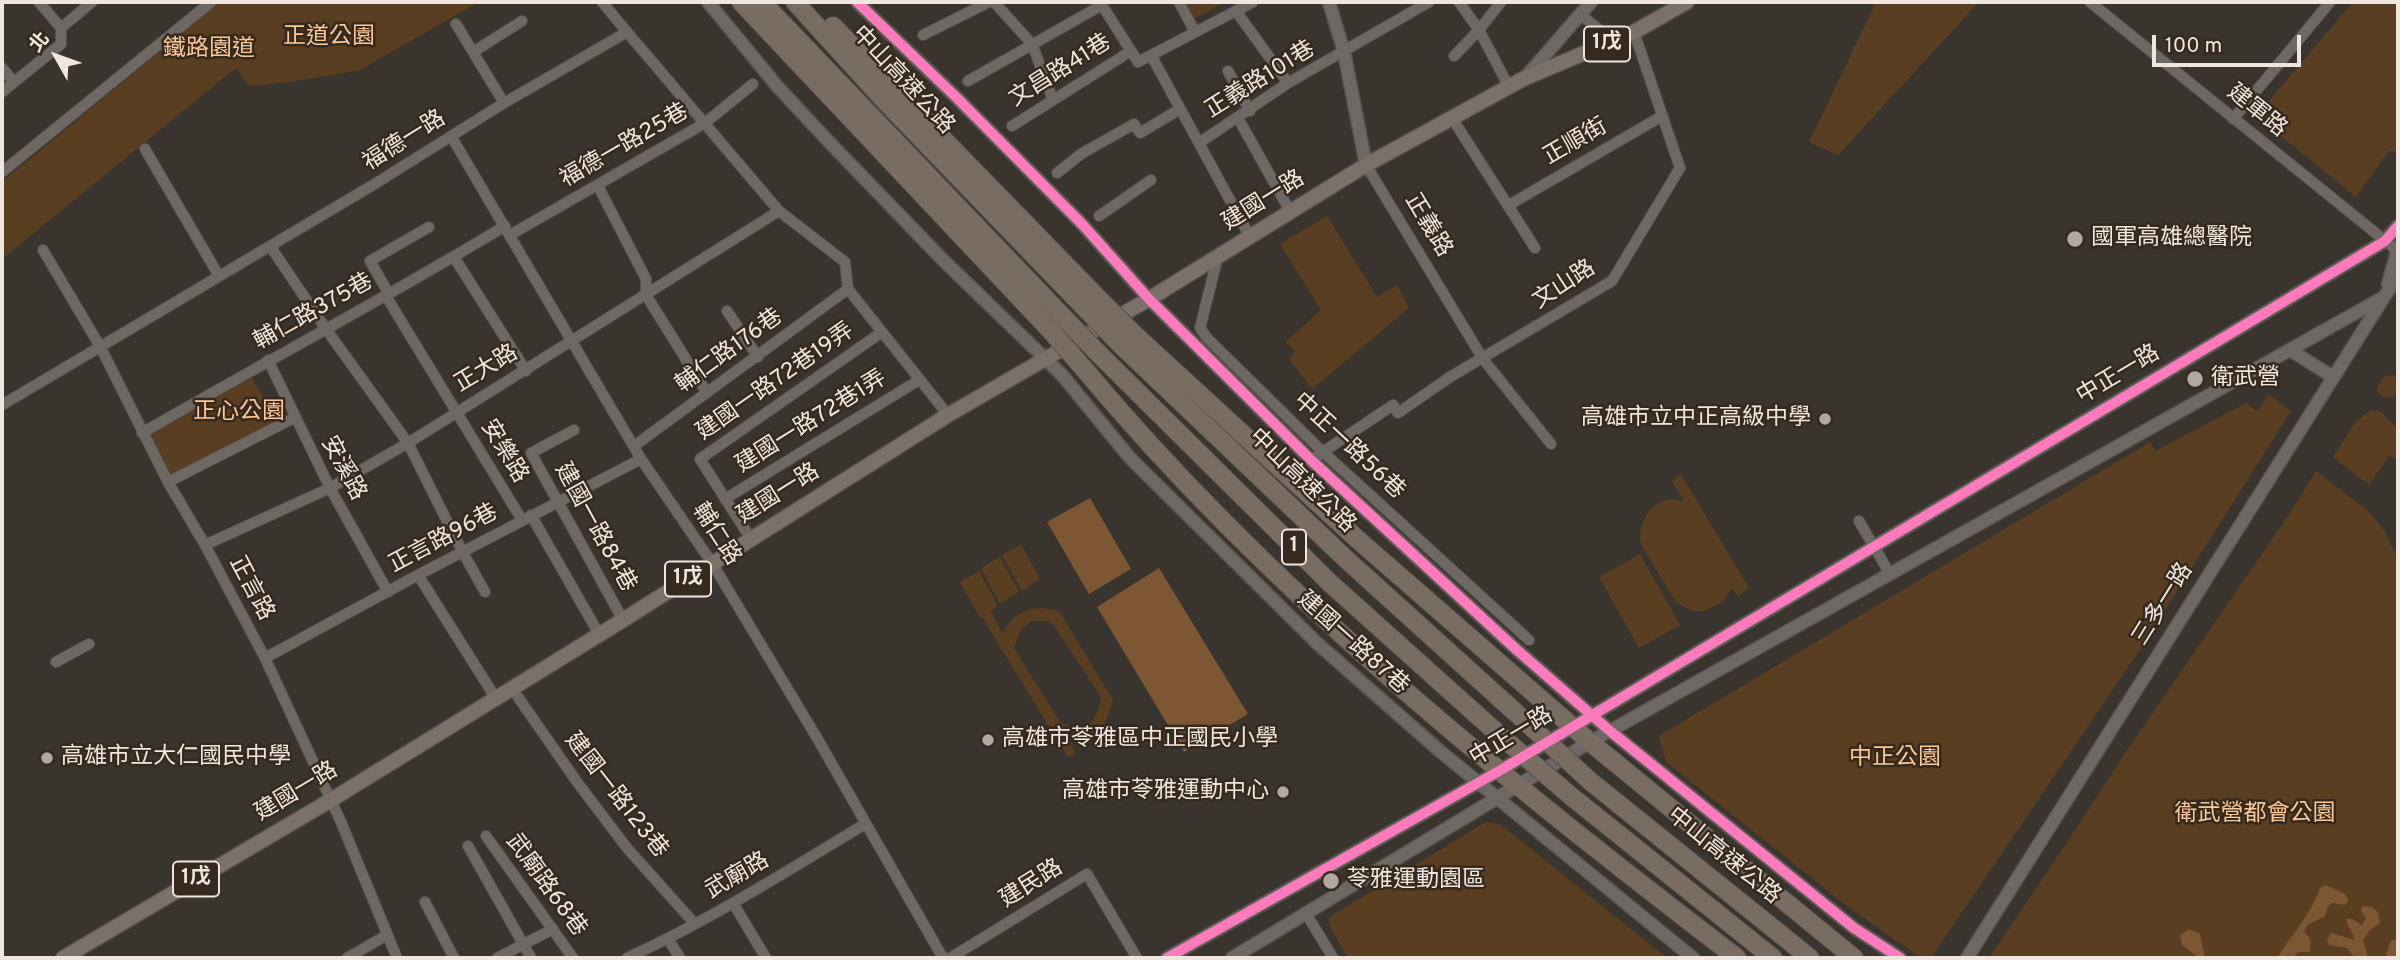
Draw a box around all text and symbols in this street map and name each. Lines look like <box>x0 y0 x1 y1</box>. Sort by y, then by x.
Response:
north arrow <box>21 21 91 91</box>
street label: 中山高速公路 <box>845 21 959 141</box>
scale bar <box>2155 21 2304 65</box>
park label: 正道公園 <box>283 24 375 52</box>
road number: 1戊 <box>1584 26 1630 61</box>
text: 北 <box>25 28 55 58</box>
street label: 文昌路41巷 <box>1005 30 1117 114</box>
text: 100 m <box>2165 33 2222 60</box>
park label: 鐵路園道 <box>163 36 255 64</box>
street label: 正義路101巷 <box>1201 36 1321 126</box>
street label: 建軍路 <box>2221 80 2291 144</box>
street label: 福德一路25巷 <box>556 99 694 195</box>
street label: 福德一路 <box>359 106 451 178</box>
street label: 正順街 <box>1539 114 1613 172</box>
street label: 建國一路 <box>1218 166 1310 238</box>
street label: 正義路 <box>1397 189 1457 263</box>
place label: 國軍高雄總醫院 <box>2091 225 2252 253</box>
marker: 國軍高雄總醫院 <box>2065 229 2085 249</box>
street label: 文山路 <box>1529 256 1601 316</box>
street label: 輔仁路375巷 <box>250 269 378 357</box>
street label: 輔仁路176巷 <box>671 304 789 400</box>
street label: 建國一路72巷19弄 <box>692 318 860 448</box>
street label: 正大路 <box>450 340 524 400</box>
street label: 中正一路 <box>2072 340 2166 412</box>
place label: 衛武營 <box>2211 365 2280 393</box>
street label: 建國一路72巷1弄 <box>732 366 892 480</box>
marker: 衛武營 <box>2185 369 2205 389</box>
street label: 中正一路56巷 <box>1286 388 1410 506</box>
park label: 正心公園 <box>193 399 285 427</box>
place label: 高雄市立中正高級中學 <box>1581 405 1811 433</box>
marker: 高雄市立中正高級中學 <box>1817 411 1833 427</box>
street label: 安樂路 <box>473 415 533 489</box>
street label: 中山高速公路 <box>1242 424 1360 540</box>
street label: 安溪路 <box>314 432 370 506</box>
street label: 建國一路84巷 <box>547 459 641 597</box>
street label: 建國一路 <box>733 459 825 531</box>
street label: 輔仁路 <box>685 499 745 571</box>
street label: 正言路96巷 <box>385 500 503 580</box>
road number: 1 <box>1282 530 1306 564</box>
street label: 正言路 <box>222 552 278 626</box>
street label: 三多一路 <box>2128 559 2200 651</box>
road number: 1戊 <box>665 562 711 596</box>
street label: 建國一路87巷 <box>1290 587 1414 701</box>
street label: 中正一路 <box>1465 702 1559 774</box>
place label: 高雄市苓雅區中正國民小學 <box>1002 726 1278 754</box>
street label: 建國一路123巷 <box>557 728 673 864</box>
marker: 高雄市苓雅區中正國民小學 <box>980 732 996 748</box>
place label: 高雄市立大仁國民中學 <box>61 744 291 772</box>
park label: 中正公園 <box>1849 745 1941 773</box>
marker: 高雄市立大仁國民中學 <box>39 750 55 766</box>
street label: 建國一路 <box>250 757 344 829</box>
place label: 高雄市苓雅運動中心 <box>1062 778 1269 806</box>
marker: 高雄市苓雅運動中心 <box>1275 784 1291 800</box>
park label: 衛武營都會公園 <box>2175 801 2335 829</box>
street label: 中山高速公路 <box>1661 803 1785 911</box>
street label: 武廟路68巷 <box>499 829 591 943</box>
street label: 武廟路 <box>701 848 775 906</box>
street label: 建民路 <box>995 855 1069 915</box>
road number: 1戊 <box>173 862 219 896</box>
place label: 苓雅運動園區 <box>1347 867 1485 895</box>
marker: 苓雅運動園區 <box>1321 871 1341 891</box>

